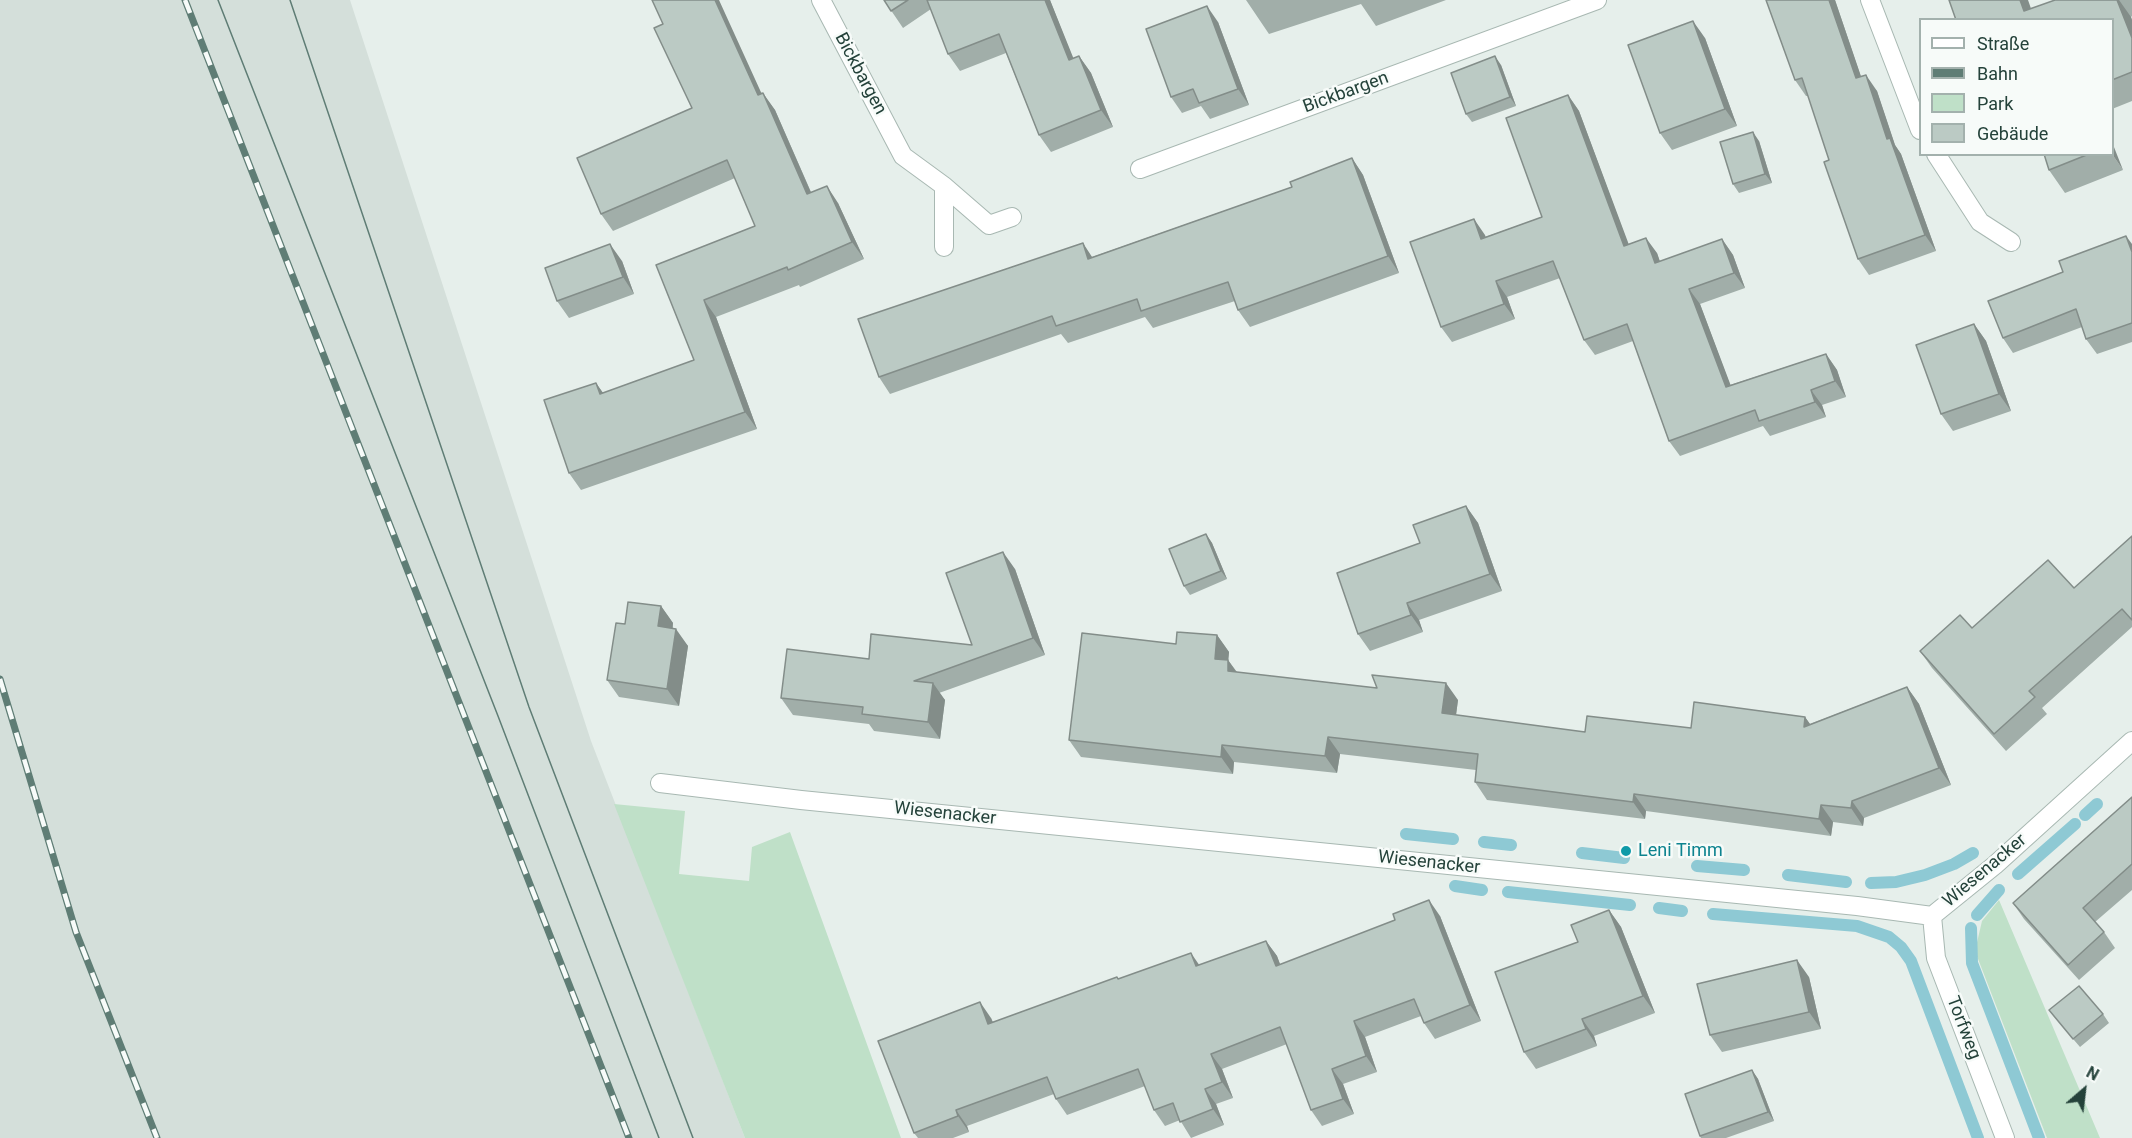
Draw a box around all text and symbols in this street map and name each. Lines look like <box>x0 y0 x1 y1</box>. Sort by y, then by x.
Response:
legend <box>1919 18 2114 156</box>
street label: Bickbargen <box>829 29 891 119</box>
text: Straße <box>1977 33 2029 54</box>
text: Bahn <box>1977 63 2018 84</box>
street label: Bickbargen <box>1300 68 1392 118</box>
text: Park <box>1977 93 2013 114</box>
text: Gebäude <box>1977 123 2048 144</box>
street label: Wiesenacker <box>893 798 997 830</box>
street label: Wiesenacker <box>1939 830 2031 912</box>
place label: Leni Timm <box>1638 840 1723 862</box>
marker: Leni Timm <box>1619 844 1633 858</box>
street label: Wiesenacker <box>1377 847 1481 879</box>
street label: Torfweg <box>1941 993 1985 1063</box>
north arrow <box>2054 1060 2114 1120</box>
text: N <box>2083 1063 2102 1085</box>

